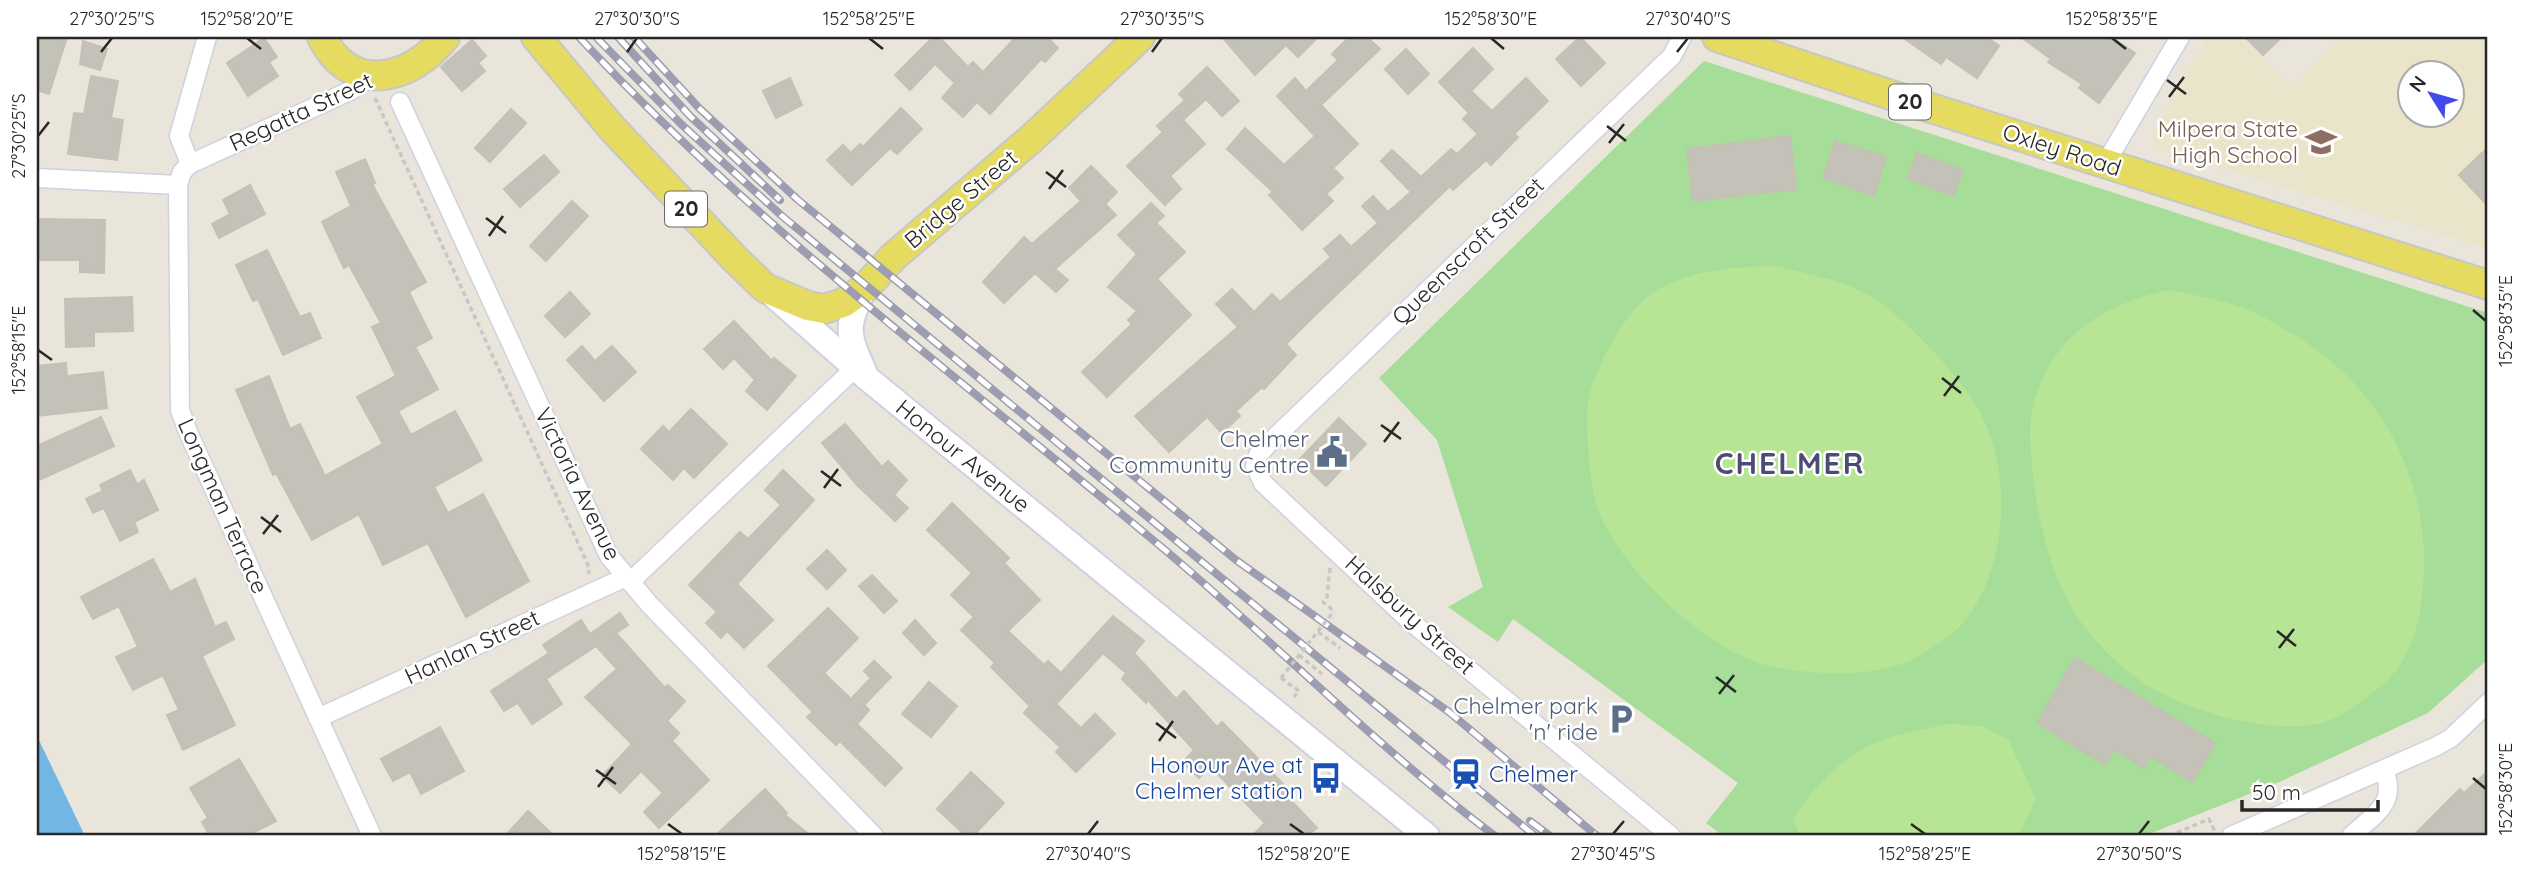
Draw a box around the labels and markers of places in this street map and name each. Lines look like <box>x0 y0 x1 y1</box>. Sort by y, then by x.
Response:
place label: Milpera State High School <box>2158 114 2298 169</box>
school or university icon: Milpera State High School <box>2304 125 2338 159</box>
place label: Chelmer Community Centre <box>1109 424 1309 479</box>
public building icon: Chelmer Community Centre <box>1315 435 1349 469</box>
place label: Chelmer park 'n' ride <box>1453 691 1598 746</box>
parking icon: Chelmer park 'n' ride <box>1604 702 1638 736</box>
place label: Honour Ave at Chelmer station <box>1135 750 1303 805</box>
station icon: Chelmer <box>1449 757 1483 791</box>
place label: Chelmer <box>1489 759 1578 788</box>
bus stop icon: Honour Ave at Chelmer station <box>1309 761 1343 795</box>

